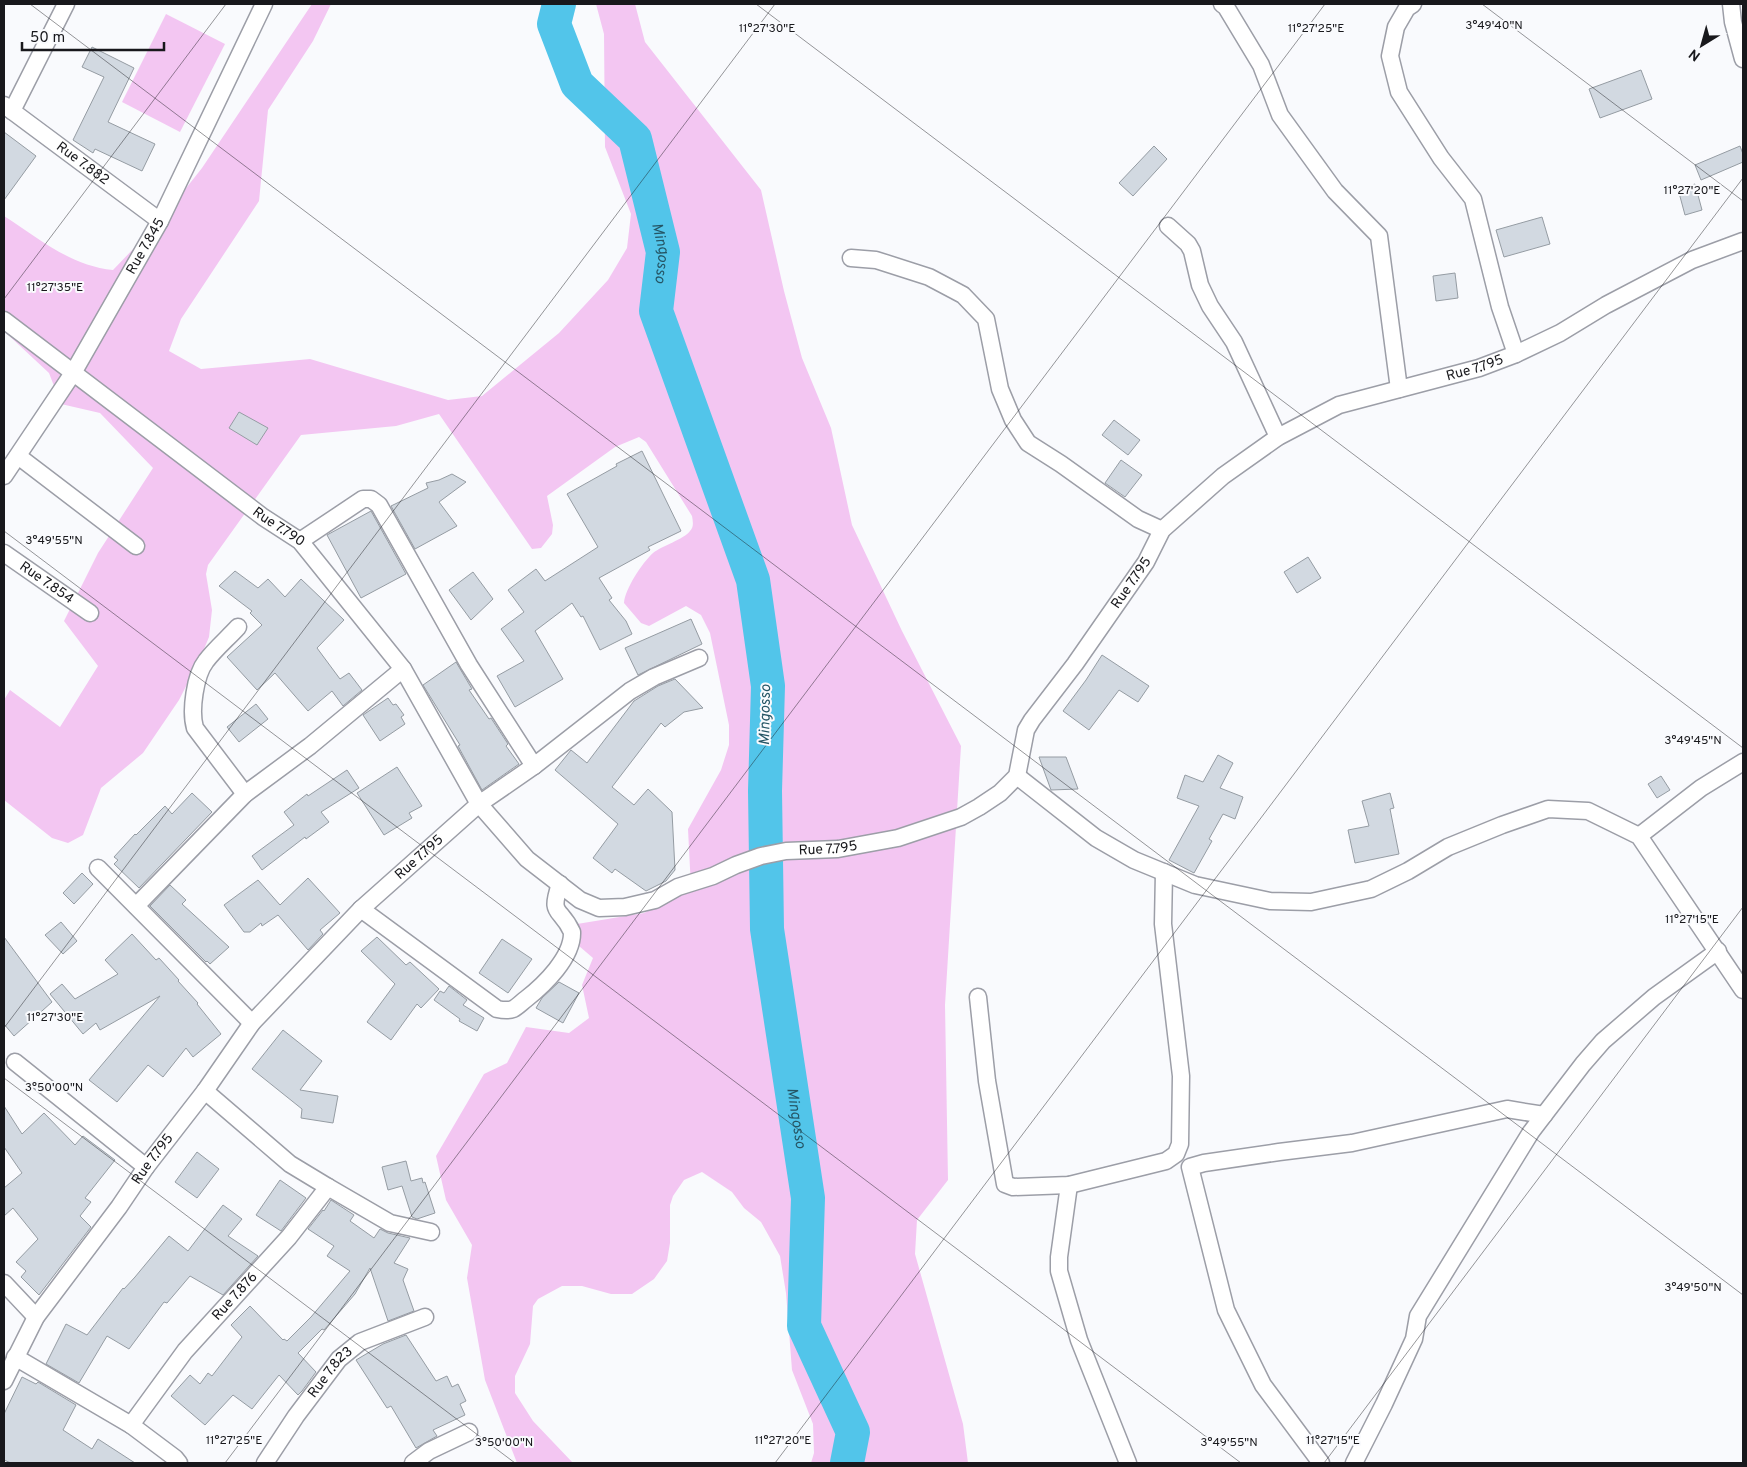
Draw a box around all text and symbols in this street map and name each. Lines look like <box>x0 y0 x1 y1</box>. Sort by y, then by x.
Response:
text: 3°49'40"N <box>1465 18 1523 34</box>
scale bar <box>22 20 165 52</box>
north arrow <box>1677 20 1727 70</box>
text: 11°27'30"E <box>739 21 795 37</box>
text: 11°27'25"E <box>1288 21 1344 37</box>
text: 50 m <box>30 29 65 48</box>
text: N <box>1686 44 1704 64</box>
street label: Rue 7.882 <box>53 138 112 189</box>
text: 11°27'20"E <box>1664 183 1721 199</box>
street label: Rue 7.845 <box>123 215 168 278</box>
water label: Mingosso <box>647 221 673 284</box>
text: 11°27'35"E <box>27 280 83 296</box>
street label: Rue 7.795 <box>1444 351 1506 385</box>
street label: Rue 7.790 <box>249 503 308 550</box>
text: 3°49'55"N <box>25 533 83 549</box>
street label: Rue 7.795 <box>1107 554 1155 612</box>
street label: Rue 7.854 <box>16 558 77 608</box>
water label: Mingosso <box>756 684 776 746</box>
text: 3°49'45"N <box>1664 733 1722 749</box>
street label: Rue 7.795 <box>391 831 447 883</box>
street label: Rue 7.795 <box>798 837 859 859</box>
text: 11°27'15"E <box>1665 912 1719 928</box>
text: 11°27'30"E <box>27 1010 83 1026</box>
text: 3°50'00"N <box>25 1080 83 1096</box>
water label: Mingosso <box>782 1087 810 1150</box>
street label: Rue 7.795 <box>128 1130 177 1188</box>
street label: Rue 7.876 <box>208 1269 261 1324</box>
text: 3°49'50"N <box>1664 1280 1722 1296</box>
street label: Rue 7.823 <box>304 1343 356 1401</box>
text: 11°27'25"E <box>206 1433 262 1449</box>
text: 11°27'20"E <box>755 1433 812 1449</box>
text: 11°27'15"E <box>1306 1433 1360 1449</box>
text: 3°50'00"N <box>475 1435 533 1451</box>
text: 3°49'55"N <box>1200 1435 1258 1451</box>

